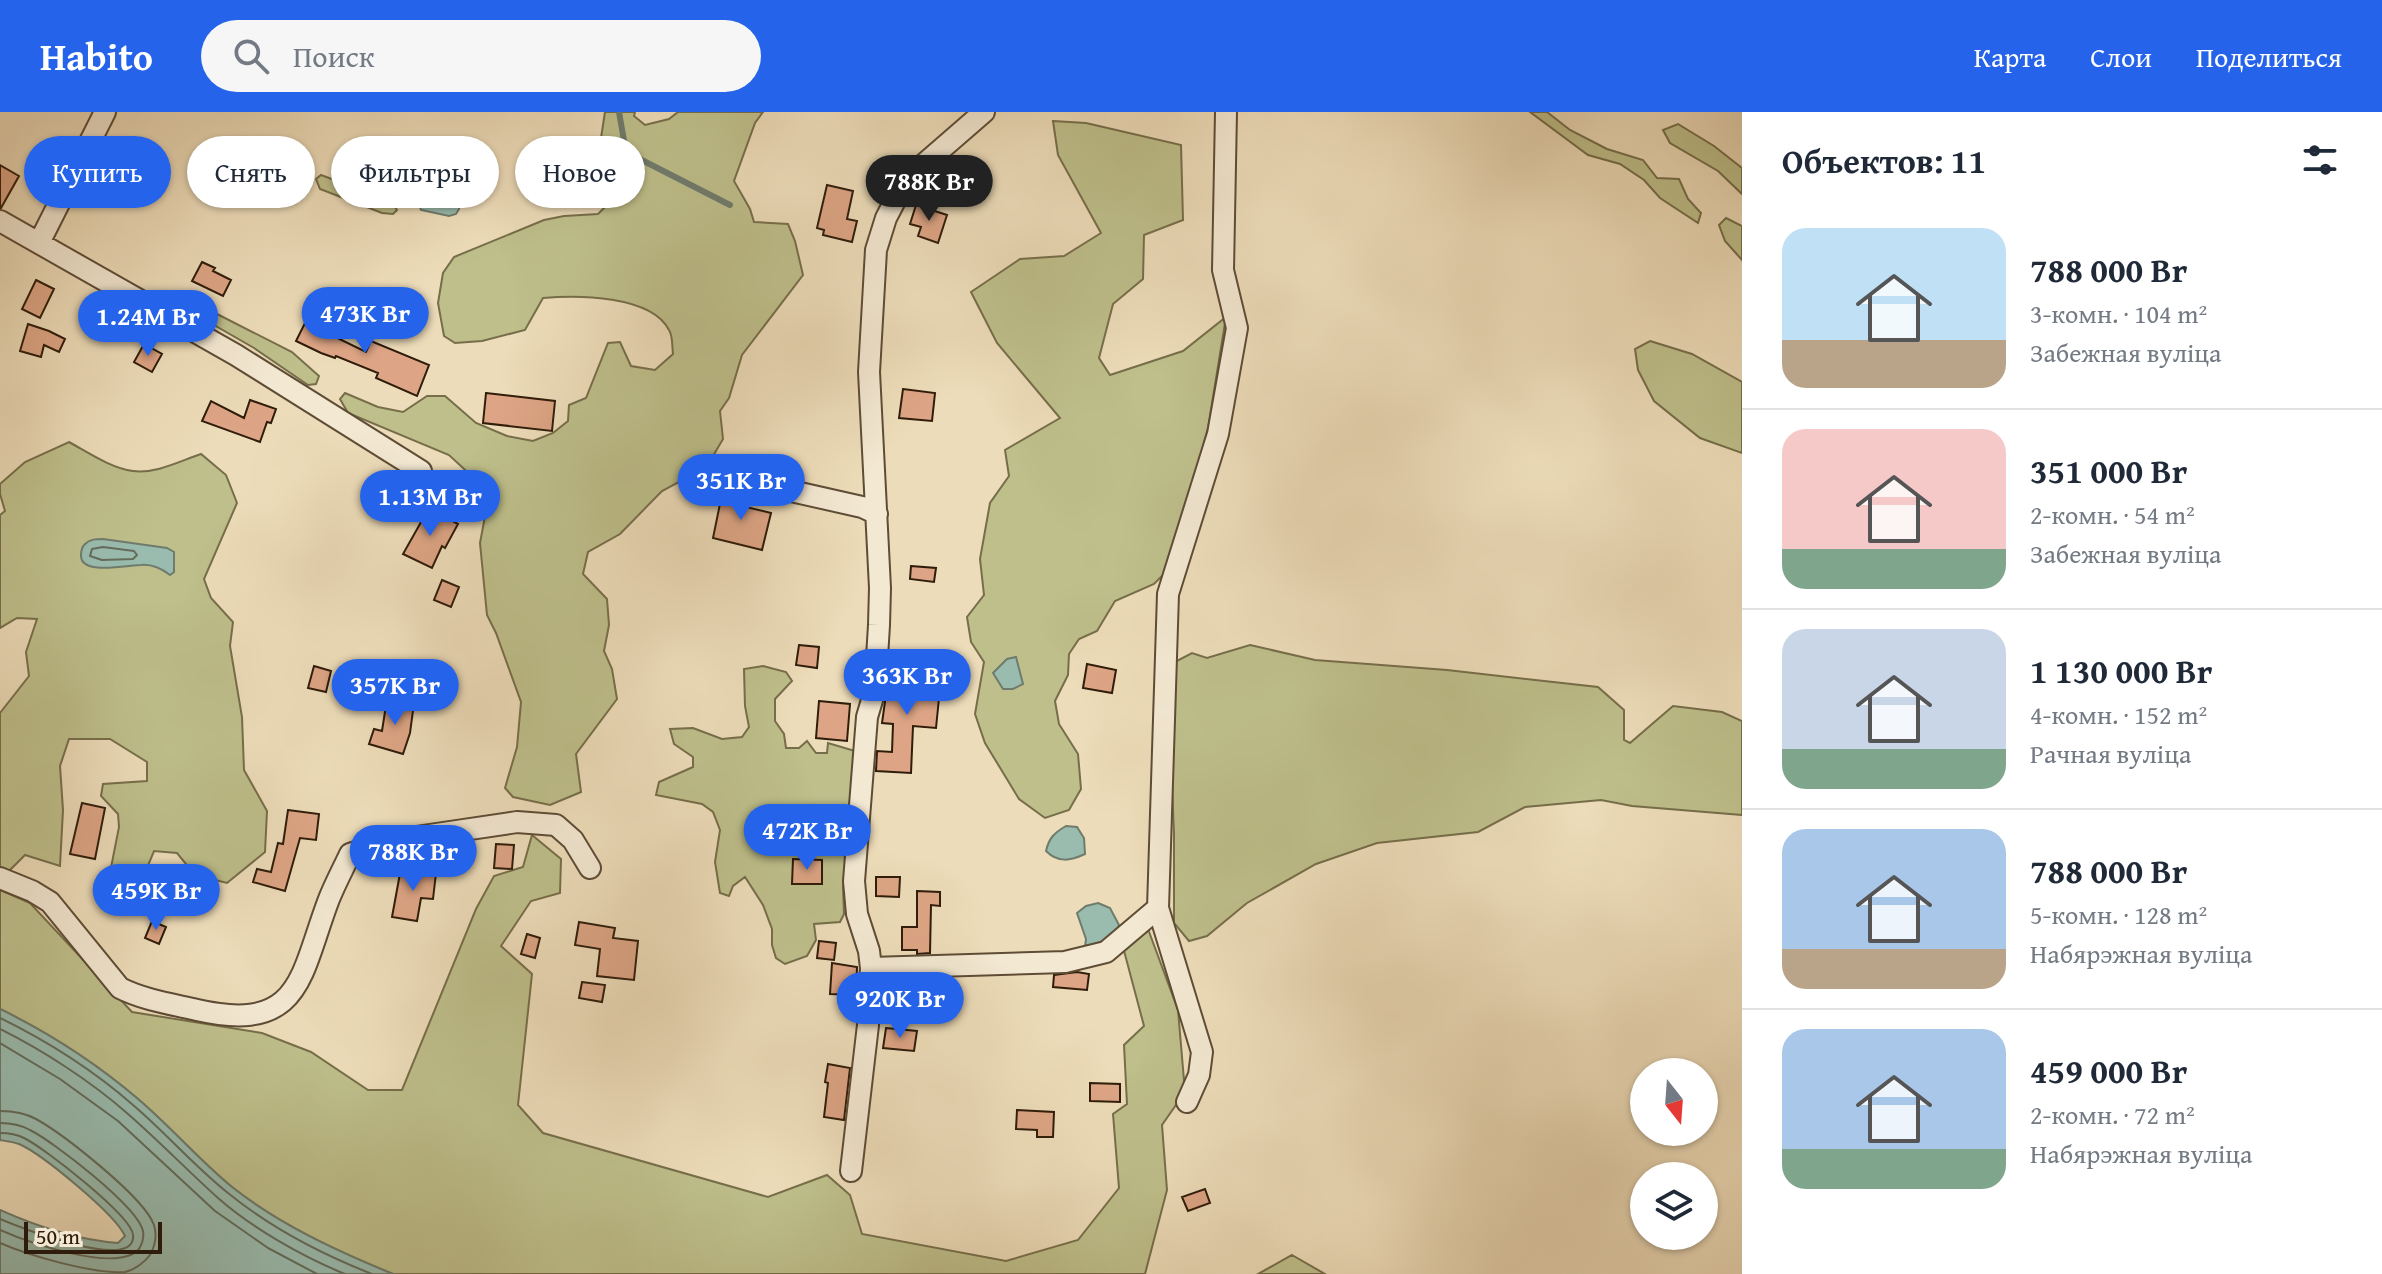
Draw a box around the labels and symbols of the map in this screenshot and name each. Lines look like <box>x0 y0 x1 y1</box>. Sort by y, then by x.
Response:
pin: 788K Br <box>855 155 1003 223</box>
pin: 473K Br <box>291 287 439 355</box>
pin: 1.24M Br <box>65 290 231 358</box>
pin: 351K Br <box>667 454 815 522</box>
pin: 1.13M Br <box>347 470 513 538</box>
pin: 363K Br <box>833 649 981 717</box>
pin: 357K Br <box>321 659 469 727</box>
pin: 472K Br <box>733 804 881 872</box>
pin: 788K Br <box>339 825 487 893</box>
pin: 459K Br <box>82 864 230 932</box>
pin: 920K Br <box>826 972 974 1040</box>
north arrow <box>1630 1058 1718 1146</box>
scale bar <box>24 1218 162 1254</box>

